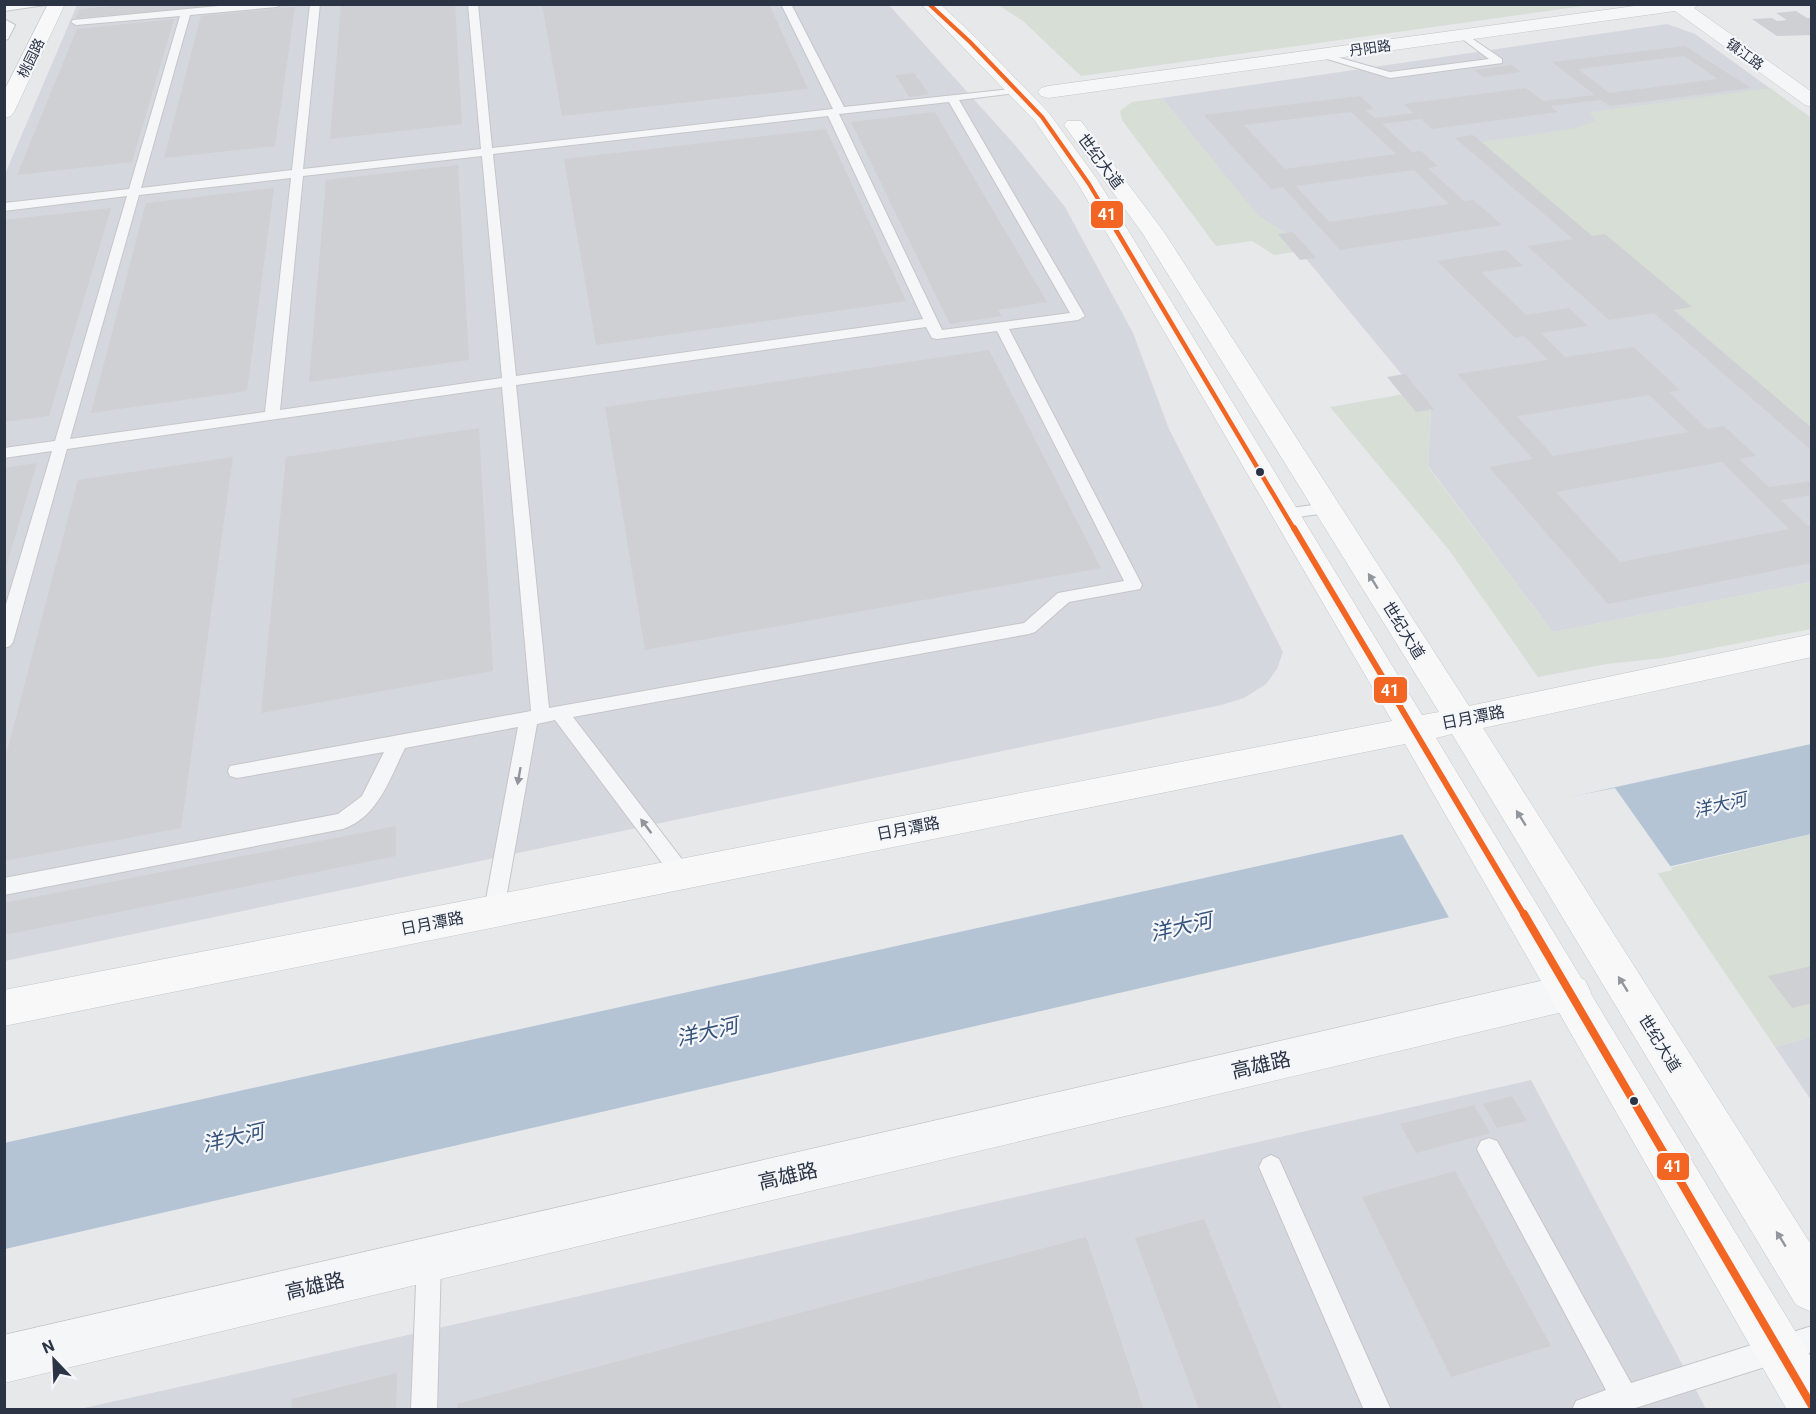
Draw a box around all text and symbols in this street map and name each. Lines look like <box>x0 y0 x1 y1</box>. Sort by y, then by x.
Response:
street label: 镇江路 <box>1723 35 1767 73</box>
street label: 桃园路 <box>15 36 47 80</box>
street label: 丹阳路 <box>1348 37 1392 59</box>
street label: 世纪大道 <box>1074 130 1127 193</box>
line badge: 41 <box>1090 200 1124 229</box>
text: 41 <box>1098 205 1116 224</box>
unlabelled marker <box>1254 466 1266 478</box>
one-way arrow <box>1368 573 1379 589</box>
street label: 世纪大道 <box>1379 598 1429 662</box>
line badge: 41 <box>1373 676 1408 704</box>
text: 41 <box>1381 681 1399 700</box>
street label: 日月潭路 <box>1440 702 1506 733</box>
one-way arrow <box>514 767 523 786</box>
water label: 洋大河 <box>1691 788 1751 821</box>
one-way arrow <box>1515 810 1526 826</box>
street label: 日月潭路 <box>875 813 941 844</box>
one-way arrow <box>640 819 652 834</box>
water label: 洋大河 <box>1148 907 1218 946</box>
street label: 日月潭路 <box>399 908 465 939</box>
one-way arrow <box>1618 976 1629 992</box>
street label: 世纪大道 <box>1635 1011 1685 1075</box>
water label: 洋大河 <box>674 1012 744 1051</box>
street label: 高雄路 <box>1229 1047 1293 1083</box>
unlabelled marker <box>1628 1095 1640 1107</box>
water label: 洋大河 <box>200 1118 270 1157</box>
line badge: 41 <box>1656 1152 1690 1181</box>
text: 41 <box>1664 1157 1682 1176</box>
street label: 高雄路 <box>756 1158 820 1194</box>
one-way arrow <box>1775 1231 1786 1247</box>
street label: 高雄路 <box>283 1268 347 1304</box>
north arrow <box>24 1330 84 1390</box>
text: N <box>39 1336 57 1358</box>

